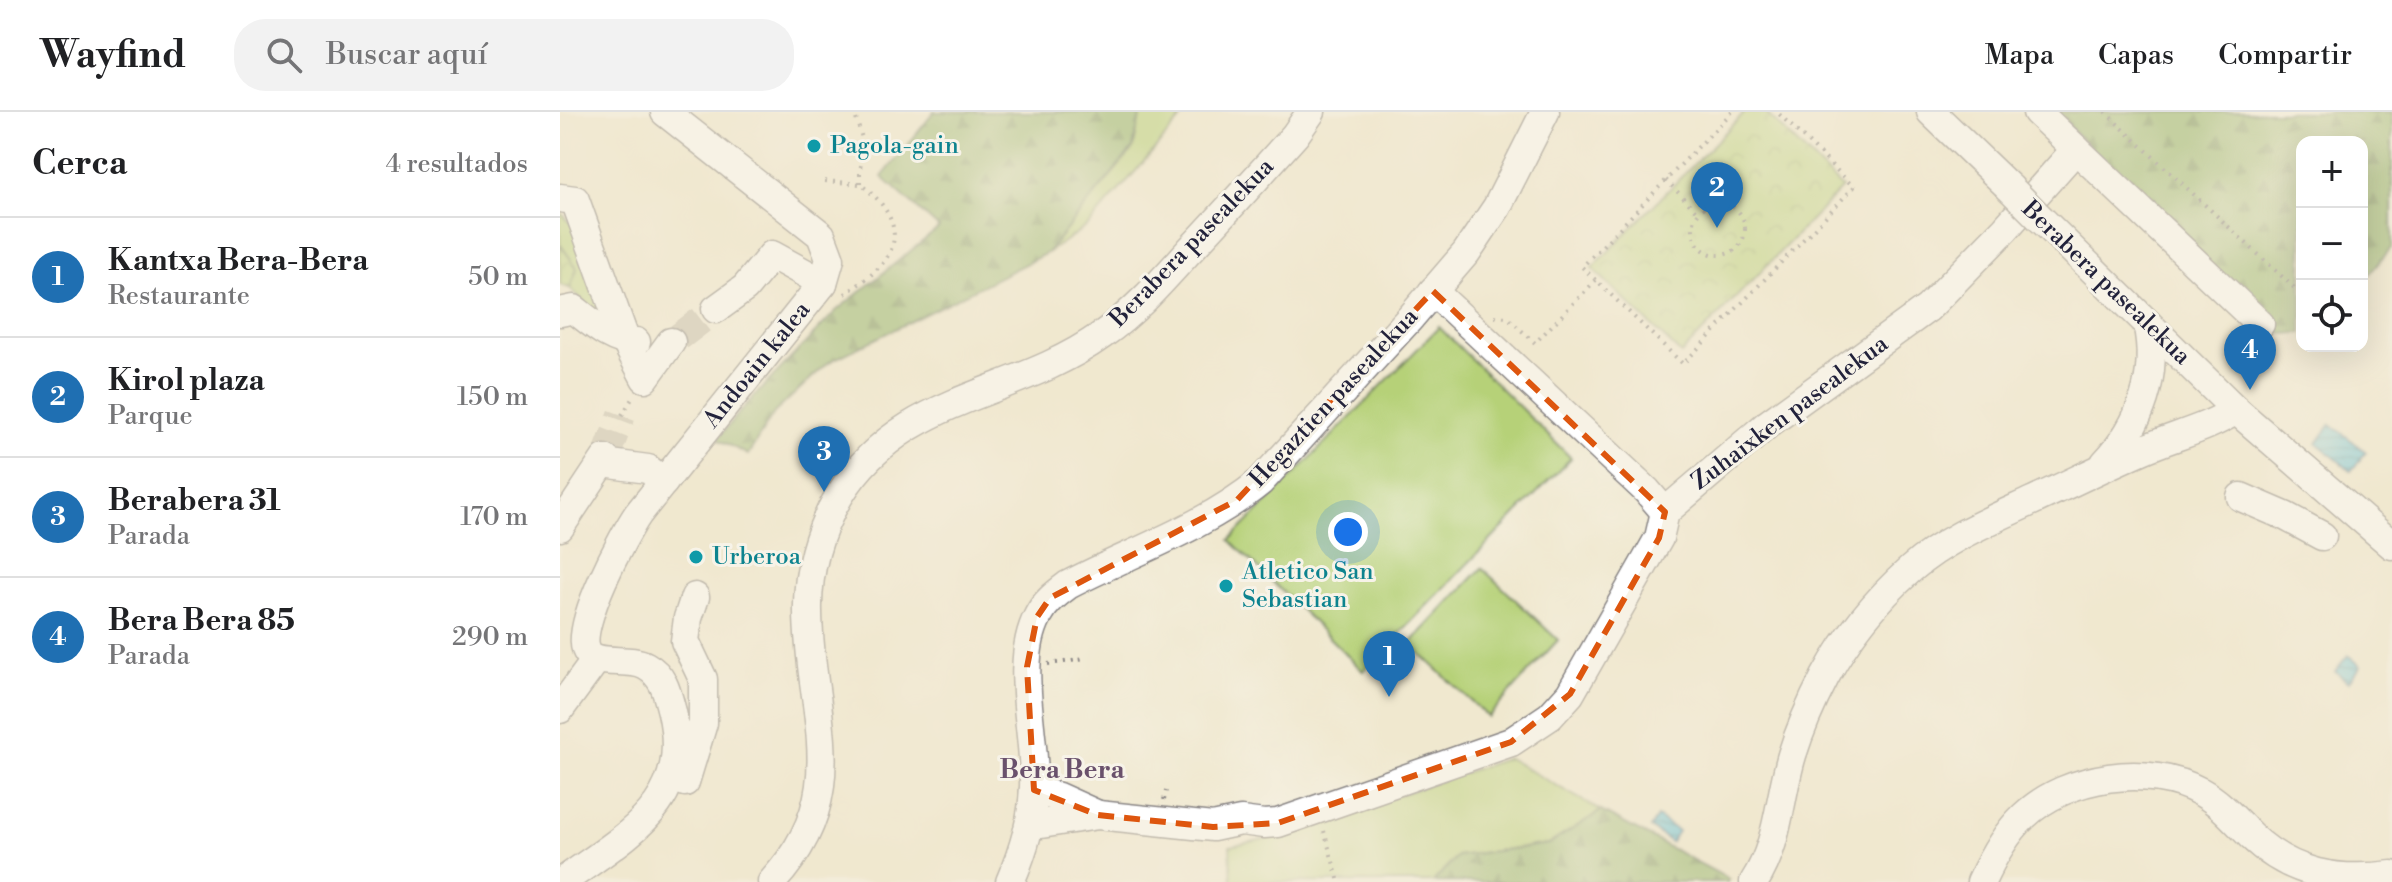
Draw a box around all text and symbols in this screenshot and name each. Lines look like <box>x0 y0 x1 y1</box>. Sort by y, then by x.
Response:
search box <box>234 19 794 91</box>
text: Wayfind <box>40 32 186 79</box>
icon: search <box>262 33 306 77</box>
text: Buscar aquí <box>326 36 487 74</box>
text: Mapa <box>1985 38 2054 73</box>
text: Capas <box>2098 38 2174 73</box>
text: Compartir <box>2218 38 2352 73</box>
place label: Pagola-gain <box>830 131 959 161</box>
map controls <box>2296 136 2368 352</box>
button: + <box>2296 136 2368 208</box>
marker: Pagola-gain <box>805 137 823 155</box>
text: Cerca <box>32 143 127 185</box>
text: 4 resultados <box>386 148 528 180</box>
street label: Berabera pasealekua <box>1103 152 1281 335</box>
pin: 2 <box>1691 162 1743 228</box>
street label: Berabera pasealekua <box>2014 194 2197 372</box>
button: − <box>2296 208 2368 280</box>
text: Kantxa Bera-Bera <box>108 242 368 280</box>
text: 1 <box>52 261 64 293</box>
text: 50 m <box>468 261 528 293</box>
text: Restaurante <box>108 280 250 312</box>
button: locate <box>2296 280 2368 352</box>
street label: Andoain kalea <box>696 295 818 435</box>
street label: Hegaztien pasealekua <box>1243 301 1425 494</box>
pin: 4 <box>2224 324 2276 390</box>
street label: Zuhaixken pasealekua <box>1686 329 1895 497</box>
text: Kirol plaza <box>108 362 265 400</box>
text: 2 <box>50 381 66 413</box>
text: 150 m <box>457 381 528 413</box>
text: Parque <box>108 400 193 432</box>
pin: 3 <box>798 426 850 492</box>
text: Berabera 31 <box>108 482 281 520</box>
text: 3 <box>50 501 66 533</box>
text: 170 m <box>460 501 528 533</box>
your location <box>1328 512 1368 552</box>
text: Parada <box>108 520 190 552</box>
place label: Urberoa <box>712 542 802 572</box>
marker: Urberoa <box>687 548 705 566</box>
place label: Atletico San Sebastian <box>1241 557 1374 615</box>
marker: Atletico San Sebastian <box>1217 577 1235 595</box>
text: Bera Bera 85 <box>108 602 295 640</box>
text: 4 <box>49 621 67 653</box>
text: 290 m <box>452 621 528 653</box>
pin: 1 <box>1363 631 1415 697</box>
text: Parada <box>108 640 190 672</box>
district label: Bera Bera <box>999 754 1126 786</box>

